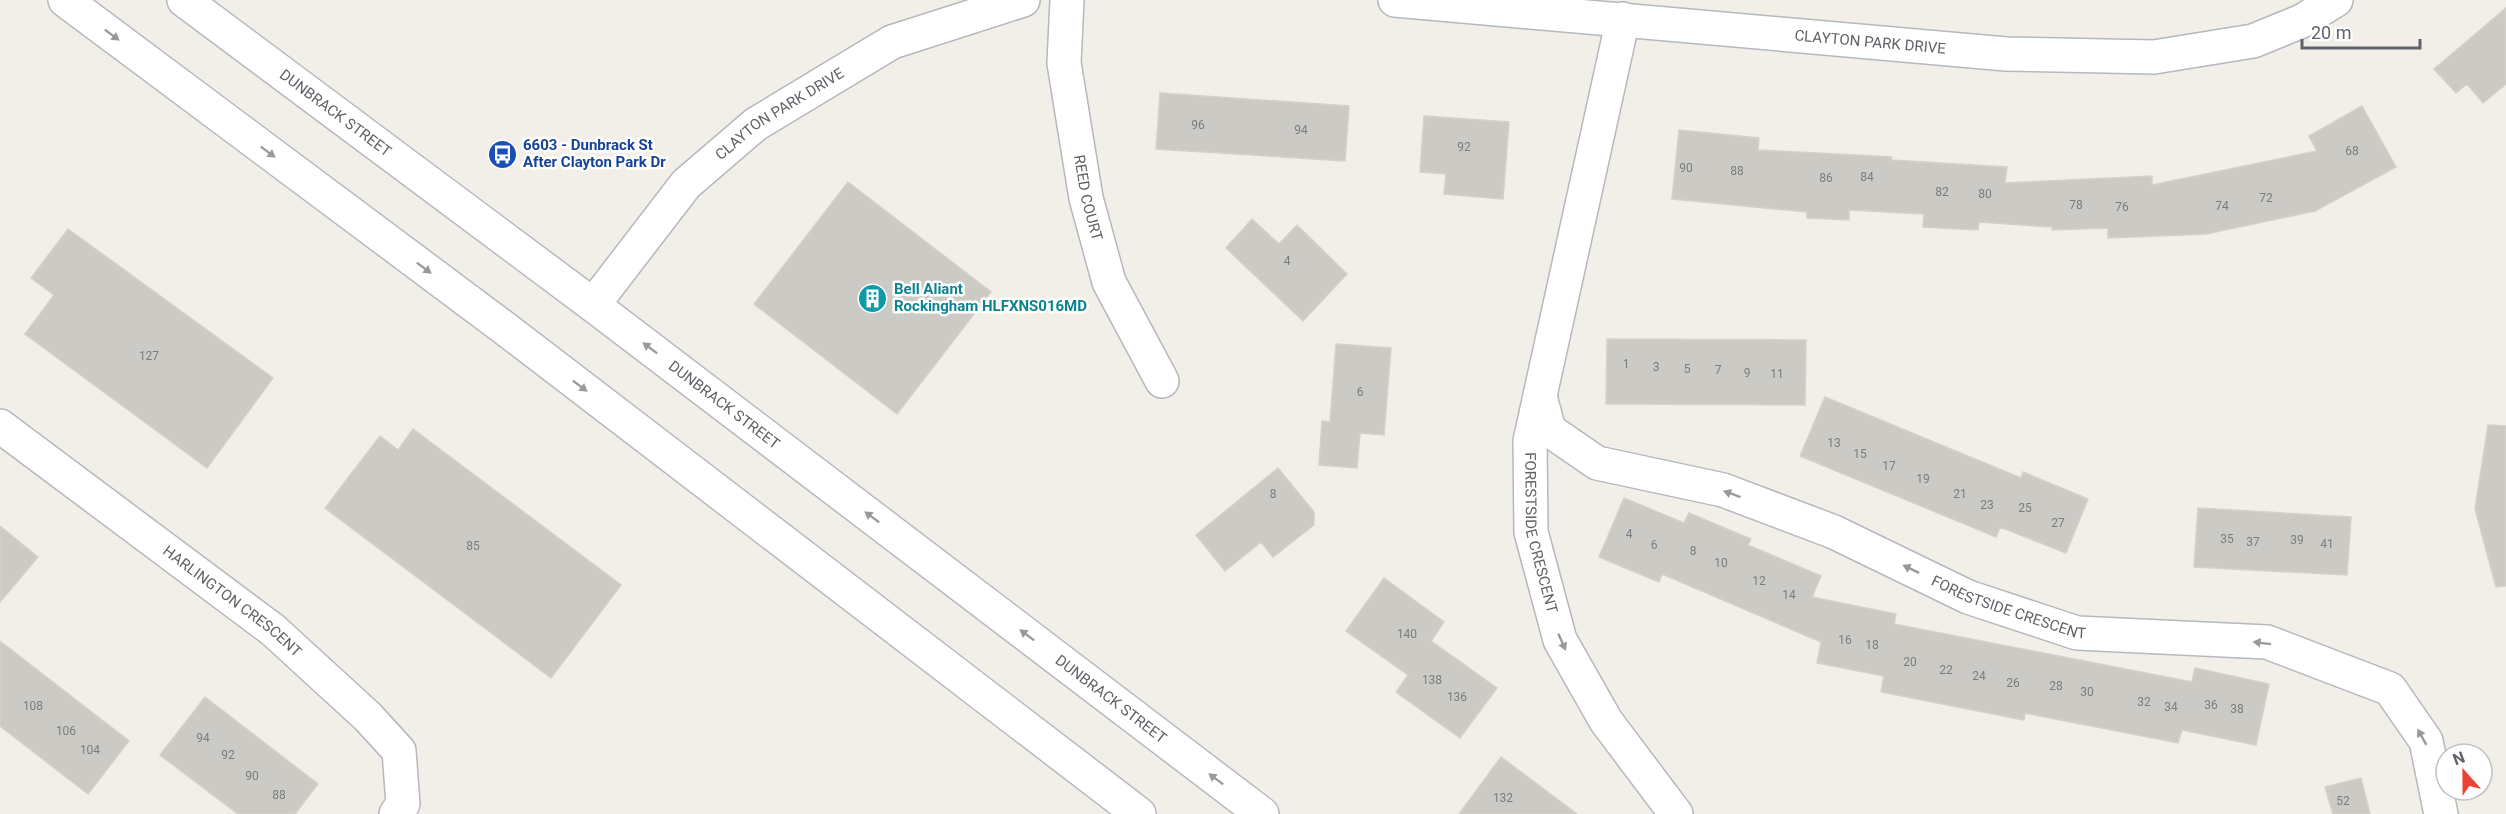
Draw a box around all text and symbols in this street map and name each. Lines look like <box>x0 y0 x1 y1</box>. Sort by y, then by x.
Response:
scale bar <box>2302 12 2420 50</box>
text: 20 m <box>2311 22 2351 43</box>
street label: CLAYTON PARK DRIVE <box>1794 26 1947 58</box>
one-way arrow <box>103 29 119 41</box>
street label: CLAYTON PARK DRIVE <box>712 64 848 164</box>
street label: DUNBRACK STREET <box>276 65 395 161</box>
house number: 96 <box>1191 118 1205 132</box>
house number: 94 <box>1294 123 1308 137</box>
place label: 6603 - Dunbrack St After Clayton Park Dr <box>523 136 666 171</box>
bus stop icon: 6603 - Dunbrack St After Clayton Park Dr <box>486 138 518 170</box>
house number: 92 <box>1457 140 1471 154</box>
house number: 68 <box>2345 144 2359 158</box>
one-way arrow <box>261 145 276 157</box>
street label: REED COURT <box>1070 154 1106 243</box>
house number: 90 <box>1679 161 1693 175</box>
house number: 88 <box>1730 164 1744 178</box>
house number: 84 <box>1860 170 1874 184</box>
house number: 86 <box>1819 171 1833 185</box>
house number: 82 <box>1935 185 1949 199</box>
house number: 80 <box>1978 187 1992 201</box>
house number: 72 <box>2259 191 2273 205</box>
house number: 78 <box>2069 198 2083 212</box>
house number: 74 <box>2215 199 2229 213</box>
house number: 76 <box>2115 200 2129 214</box>
house number: 4 <box>1284 254 1291 268</box>
one-way arrow <box>416 262 432 274</box>
place label: Bell Aliant Rockingham HLFXNS016MD <box>894 280 1087 315</box>
building icon: Bell Aliant Rockingham HLFXNS016MD <box>857 282 889 314</box>
one-way arrow <box>642 342 658 355</box>
house number: 127 <box>139 349 159 363</box>
street label: DUNBRACK STREET <box>665 357 783 453</box>
house number: 1 <box>1623 357 1629 371</box>
house number: 3 <box>1653 360 1659 374</box>
house number: 5 <box>1684 362 1691 376</box>
house number: 7 <box>1715 363 1722 377</box>
house number: 9 <box>1744 366 1750 380</box>
house number: 11 <box>1770 367 1784 381</box>
one-way arrow <box>572 379 588 392</box>
house number: 6 <box>1357 385 1364 399</box>
house number: 13 <box>1827 436 1841 450</box>
house number: 15 <box>1853 447 1867 461</box>
street label: FORESTSIDE CRESCENT <box>1521 452 1561 615</box>
house number: 17 <box>1882 459 1896 473</box>
house number: 19 <box>1916 472 1930 486</box>
house number: 8 <box>1270 487 1277 501</box>
house number: 21 <box>1953 487 1967 501</box>
one-way arrow <box>1723 488 1741 498</box>
house number: 23 <box>1980 498 1994 512</box>
house number: 25 <box>2018 501 2032 515</box>
one-way arrow <box>864 511 880 523</box>
house number: 27 <box>2051 516 2065 530</box>
house number: 4 <box>1626 527 1633 541</box>
house number: 35 <box>2220 532 2234 546</box>
house number: 39 <box>2290 533 2304 547</box>
house number: 37 <box>2246 535 2260 549</box>
house number: 41 <box>2320 537 2334 551</box>
house number: 6 <box>1651 538 1658 552</box>
house number: 85 <box>466 539 480 553</box>
street label: HARLINGTON CRESCENT <box>159 542 305 661</box>
house number: 8 <box>1690 544 1697 558</box>
house number: 10 <box>1714 556 1728 570</box>
one-way arrow <box>1903 565 1920 574</box>
street label: FORESTSIDE CRESCENT <box>1928 572 2087 642</box>
house number: 12 <box>1752 574 1766 588</box>
house number: 14 <box>1782 588 1796 602</box>
house number: 140 <box>1397 627 1417 641</box>
one-way arrow <box>1020 629 1036 641</box>
house number: 16 <box>1838 633 1852 647</box>
one-way arrow <box>1557 634 1567 652</box>
house number: 18 <box>1865 638 1879 652</box>
one-way arrow <box>2252 638 2271 647</box>
street label: DUNBRACK STREET <box>1052 651 1170 747</box>
house number: 20 <box>1903 655 1917 669</box>
house number: 22 <box>1939 663 1953 677</box>
house number: 24 <box>1972 669 1986 683</box>
house number: 138 <box>1422 673 1442 687</box>
house number: 26 <box>2006 676 2020 690</box>
house number: 28 <box>2049 679 2063 693</box>
house number: 30 <box>2080 685 2094 699</box>
house number: 136 <box>1447 690 1467 704</box>
house number: 32 <box>2137 695 2151 709</box>
house number: 36 <box>2204 698 2218 712</box>
house number: 108 <box>23 699 43 713</box>
house number: 34 <box>2164 700 2178 714</box>
house number: 38 <box>2230 702 2244 716</box>
house number: 106 <box>56 724 76 738</box>
one-way arrow <box>2417 728 2427 745</box>
house number: 94 <box>196 731 210 745</box>
north arrow <box>2434 742 2494 802</box>
house number: 104 <box>80 743 100 757</box>
house number: 92 <box>221 748 235 762</box>
text: N <box>2450 748 2467 769</box>
house number: 90 <box>245 769 259 783</box>
one-way arrow <box>1208 772 1224 785</box>
house number: 88 <box>272 788 286 802</box>
house number: 132 <box>1493 791 1513 805</box>
house number: 52 <box>2336 794 2350 808</box>

